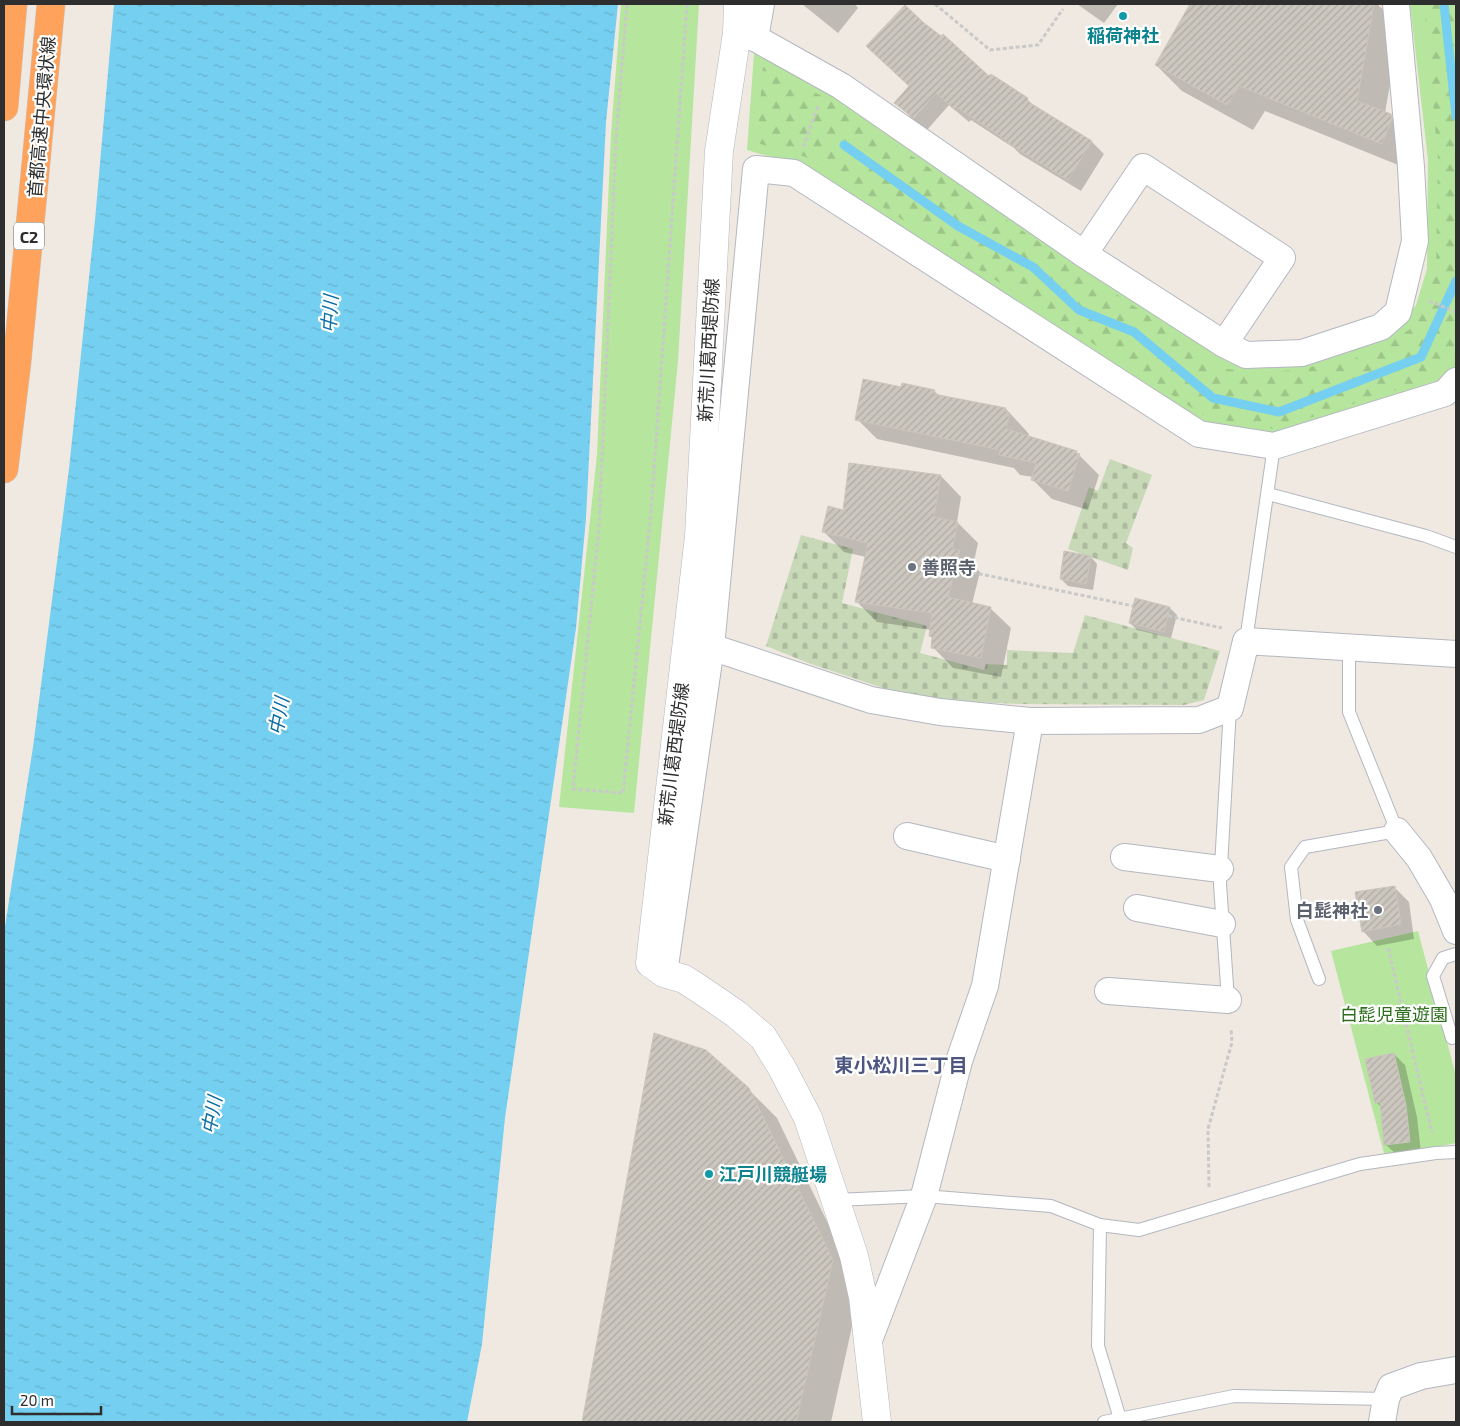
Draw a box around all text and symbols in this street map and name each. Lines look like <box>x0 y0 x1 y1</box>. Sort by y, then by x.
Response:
marker: 稲荷神社 <box>1117 10 1129 22</box>
place label: 稲荷神社 <box>1087 24 1159 46</box>
street label: 首都高速中央環状線 <box>23 35 59 199</box>
road number: C2 <box>14 222 44 250</box>
street label: 新荒川葛西堤防線 <box>693 278 723 422</box>
water label: 中川 <box>316 292 342 334</box>
place label: 善照寺 <box>922 556 976 578</box>
marker: 善照寺 <box>906 561 918 573</box>
street label: 新荒川葛西堤防線 <box>653 681 693 827</box>
water label: 中川 <box>263 693 293 737</box>
place label: 白髭神社 <box>1296 899 1368 921</box>
marker: 白髭神社 <box>1372 904 1384 916</box>
park label: 白髭児童遊園 <box>1340 1003 1448 1025</box>
district label: 東小松川三丁目 <box>834 1053 968 1076</box>
water label: 中川 <box>196 1092 226 1136</box>
place label: 江戸川競艇場 <box>719 1163 827 1185</box>
marker: 江戸川競艇場 <box>703 1168 715 1180</box>
scale bar <box>12 1384 101 1416</box>
text: 20 m <box>20 1391 54 1409</box>

